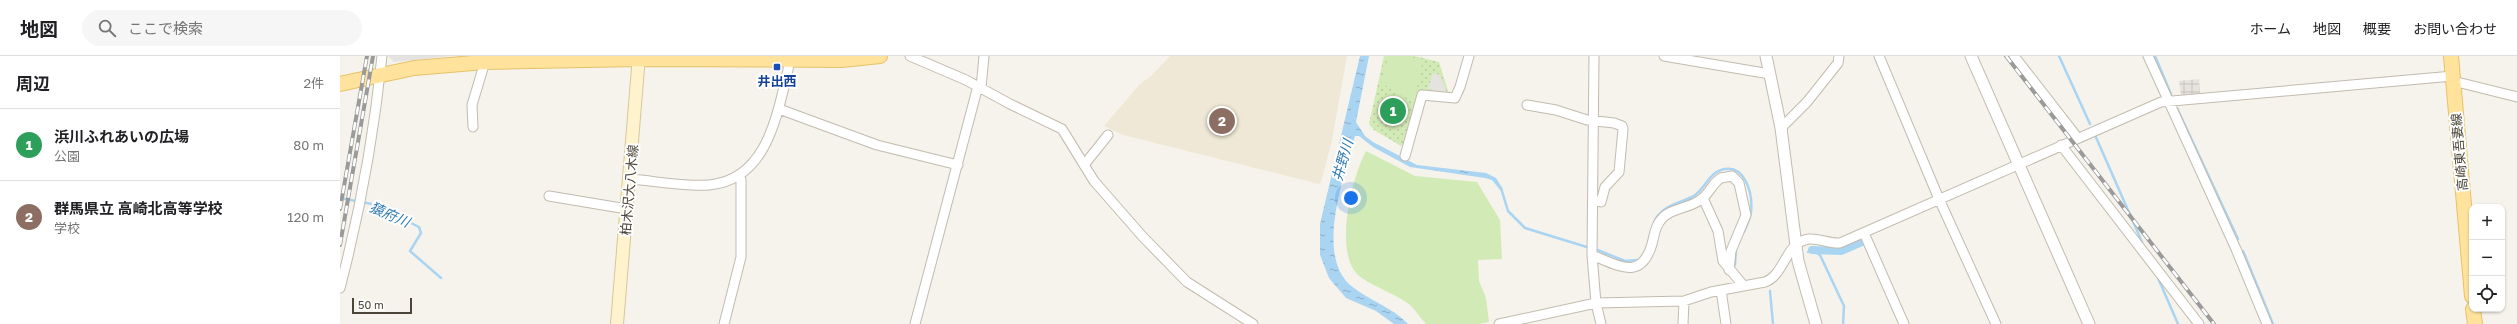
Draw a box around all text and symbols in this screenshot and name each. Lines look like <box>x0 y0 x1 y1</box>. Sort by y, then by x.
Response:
search box <box>82 10 362 46</box>
text: 地図 <box>20 17 58 40</box>
icon: search <box>96 17 118 39</box>
text: ここで検索 <box>128 19 203 37</box>
text: ホーム <box>2249 20 2291 37</box>
text: 地図 <box>2313 20 2341 37</box>
text: 概要 <box>2363 20 2391 37</box>
text: お問い合わせ <box>2413 20 2497 37</box>
marker: 井出西 <box>772 62 782 72</box>
text: 周辺 <box>16 73 50 94</box>
place label: 井出西 <box>757 73 797 89</box>
text: 2件 <box>303 75 324 91</box>
pin: 1 <box>1380 96 1406 126</box>
pin: 2 <box>1209 106 1235 136</box>
street label: 高崎東吾妻線 <box>2448 112 2470 192</box>
text: 浜川ふれあいの広場 <box>54 127 189 145</box>
water label: 井野川 <box>1328 136 1357 183</box>
text: 1 <box>26 137 32 153</box>
text: 80 m <box>293 137 324 153</box>
street label: 柏木沢大八木線 <box>617 144 641 236</box>
text: 公園 <box>54 148 80 164</box>
your location <box>1341 188 1361 208</box>
water label: 猿府川 <box>367 198 414 231</box>
text: 群馬県立 高崎北高等学校 <box>54 199 223 217</box>
map controls <box>2469 204 2505 312</box>
button: + <box>2469 204 2505 240</box>
text: 2 <box>25 209 33 225</box>
text: 120 m <box>287 209 324 225</box>
text: 学校 <box>54 220 80 236</box>
button: − <box>2469 240 2505 276</box>
button: locate <box>2469 276 2505 312</box>
scale bar <box>352 296 412 315</box>
text: 50 m <box>358 298 384 311</box>

